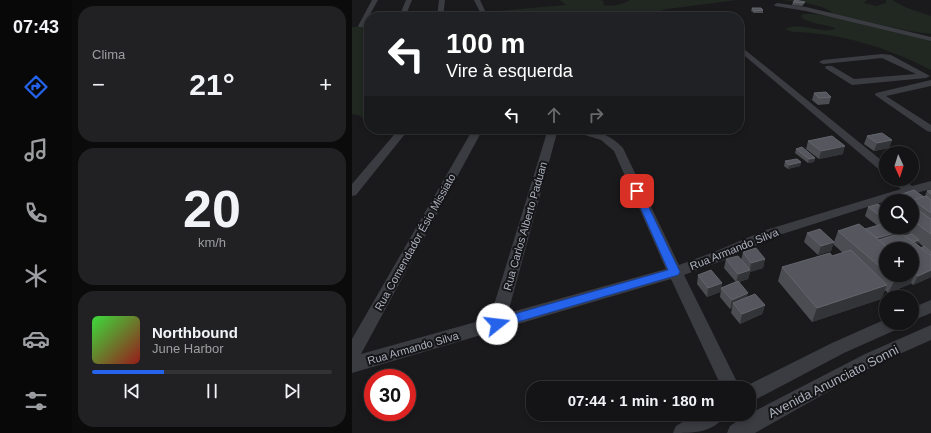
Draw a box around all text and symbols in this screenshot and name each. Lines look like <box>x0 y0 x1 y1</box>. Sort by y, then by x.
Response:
text: 07:43 <box>13 17 59 37</box>
icon: left <box>380 28 432 80</box>
text: 100 m <box>446 28 525 59</box>
text: Clima <box>92 47 125 62</box>
text: Vire à esquerda <box>446 61 573 81</box>
text: 21° <box>189 68 235 101</box>
text: − <box>92 72 105 97</box>
text: + <box>319 72 332 97</box>
icon: directions <box>22 73 50 101</box>
icon: left <box>501 104 523 126</box>
icon: ahead <box>543 104 565 126</box>
icon: right <box>585 104 607 126</box>
icon: music <box>22 136 50 164</box>
north arrow <box>879 146 919 186</box>
map controls <box>879 146 919 330</box>
street label: Rua Carlos Alberto Paduan <box>501 160 549 292</box>
street label: Rua Comendador Ésio Missiato <box>372 171 458 313</box>
pin <box>620 174 654 208</box>
text: 20 <box>183 180 241 238</box>
icon: arrive <box>626 180 648 202</box>
button: search <box>879 194 919 234</box>
icon: phone <box>22 199 50 227</box>
street label: Rua Armando Silva <box>688 225 781 272</box>
text: km/h <box>198 235 226 250</box>
button: + <box>879 242 919 282</box>
icon: climate <box>22 262 50 290</box>
button: − <box>879 290 919 330</box>
position arrow <box>476 303 518 345</box>
text: Northbound <box>152 324 238 341</box>
icon: car <box>22 325 50 353</box>
street label: Rua Armando Silva <box>366 329 461 367</box>
text: June Harbor <box>152 341 224 356</box>
street label: Avenida Anunciato Sonni <box>766 342 901 421</box>
speed limit sign: 30 <box>364 369 416 421</box>
icon: previous <box>121 380 143 402</box>
icon: pause <box>201 380 223 402</box>
icon: next <box>281 380 303 402</box>
icon: filters <box>22 387 50 415</box>
text: 07:44 · 1 min · 180 m <box>568 392 714 409</box>

